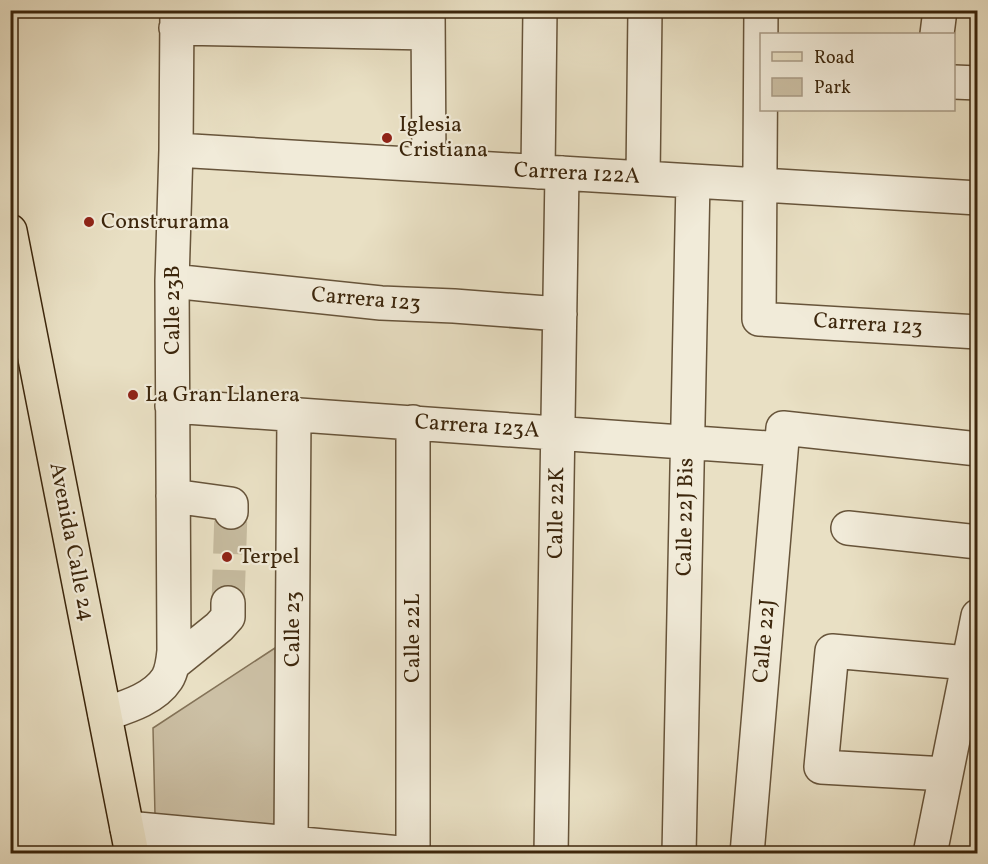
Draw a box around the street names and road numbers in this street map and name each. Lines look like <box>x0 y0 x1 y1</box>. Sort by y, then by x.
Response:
street label: Carrera 122A <box>513 155 641 193</box>
street label: Calle 23B <box>158 265 189 355</box>
street label: Carrera 123 <box>310 280 422 320</box>
street label: Carrera 123 <box>812 306 924 344</box>
street label: Carrera 123A <box>413 407 541 447</box>
street label: Calle 22J Bis <box>669 458 703 576</box>
street label: Avenida Calle 24 <box>40 460 102 624</box>
street label: Calle 22K <box>541 467 573 559</box>
street label: Calle 23 <box>278 591 309 667</box>
street label: Calle 22L <box>398 593 429 683</box>
street label: Calle 22J <box>746 598 784 684</box>

